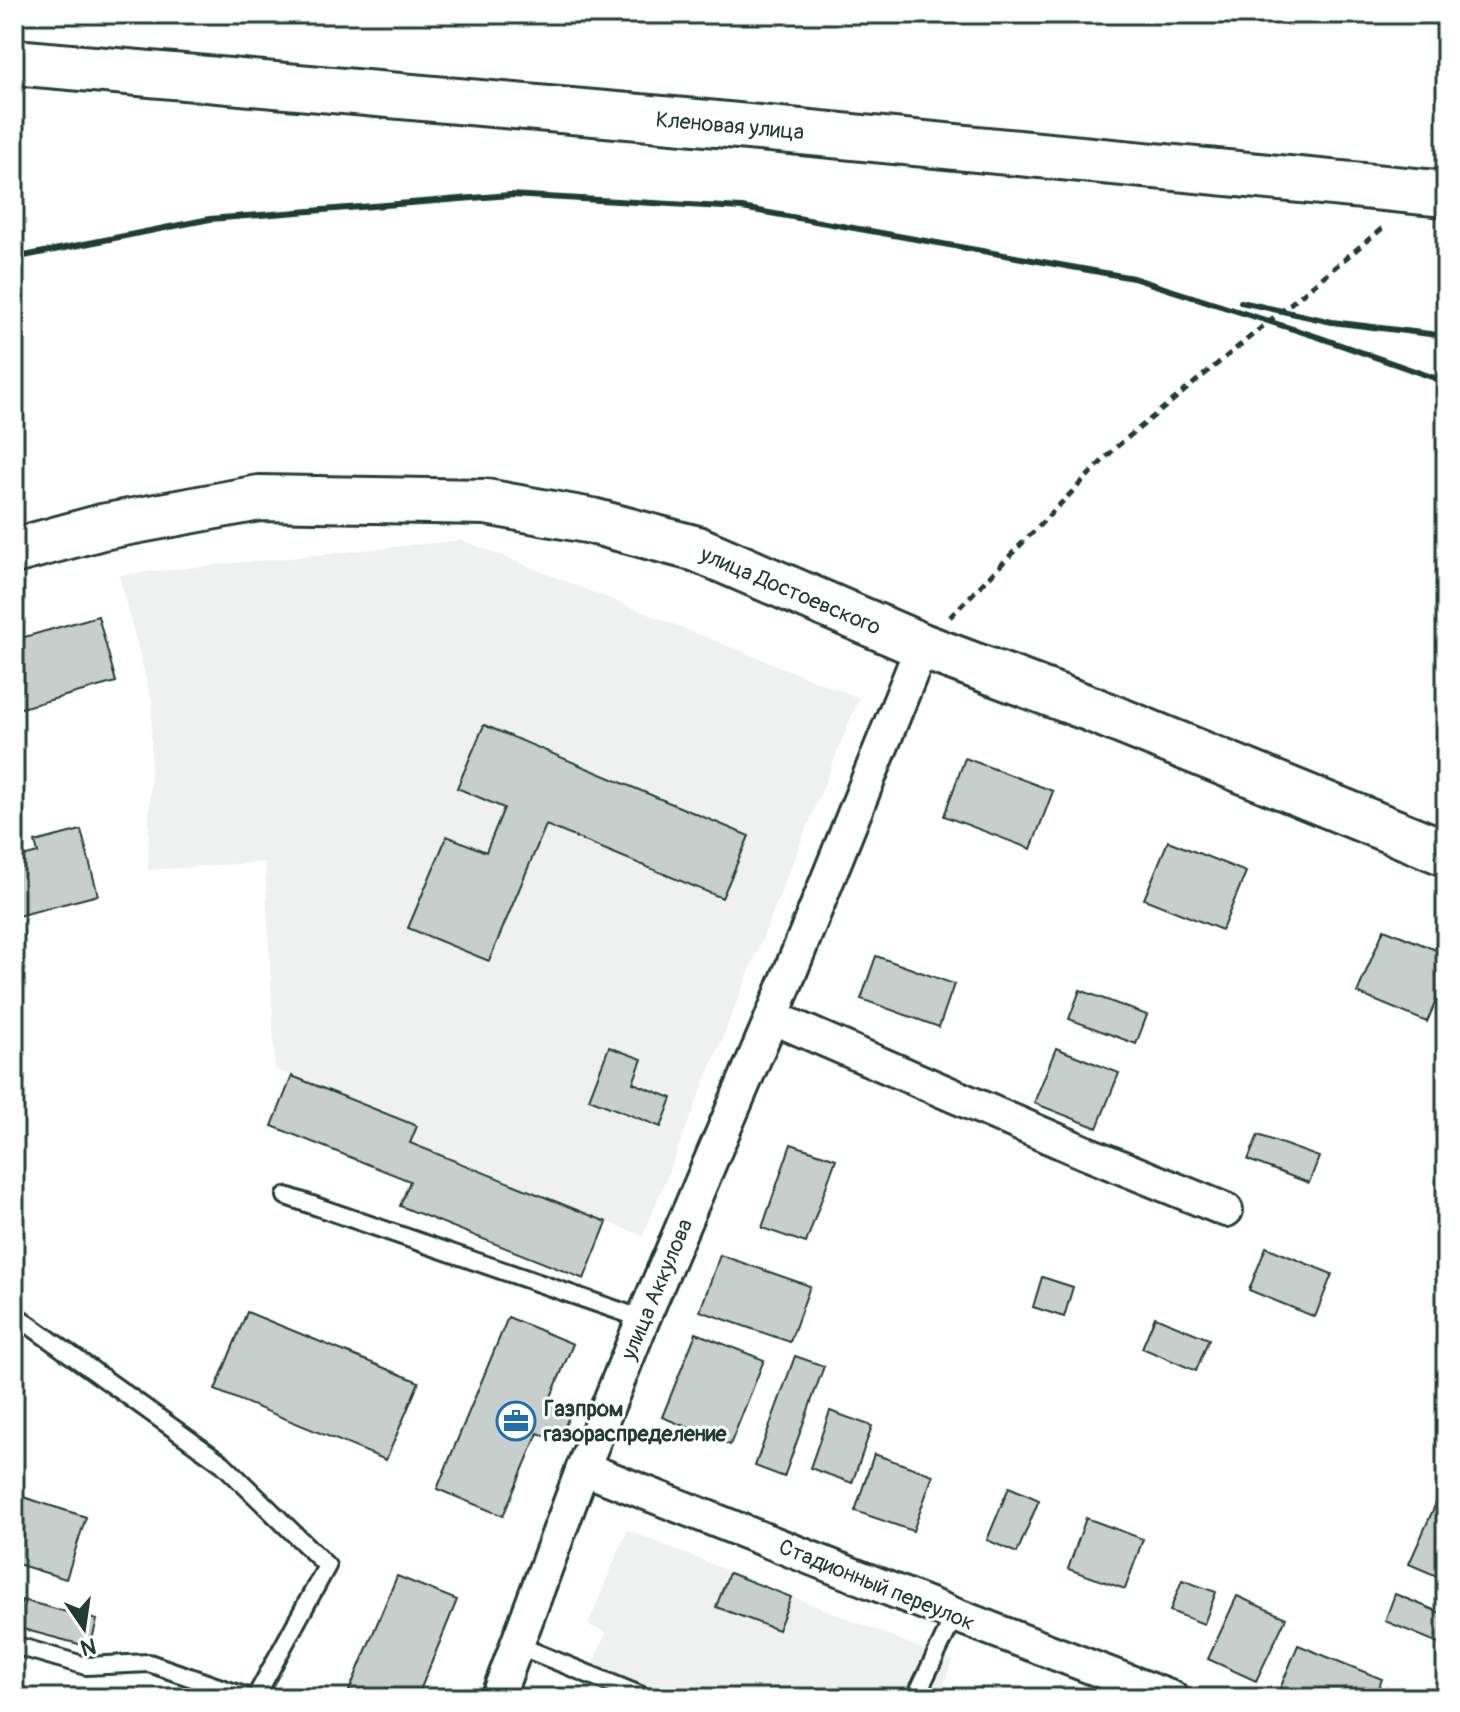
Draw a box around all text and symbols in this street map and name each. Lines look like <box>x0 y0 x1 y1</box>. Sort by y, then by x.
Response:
street label: Кленовая улица <box>655 106 805 146</box>
street label: улица Достоевского <box>695 540 885 642</box>
street label: улица Аккулова <box>614 1215 699 1365</box>
place label: Газпром газораспределение <box>543 1395 728 1448</box>
office icon: Газпром газораспределение <box>495 1400 537 1442</box>
street label: Стадионный переулок <box>775 1533 979 1637</box>
north arrow <box>44 1588 124 1668</box>
text: N <box>78 1631 99 1662</box>

